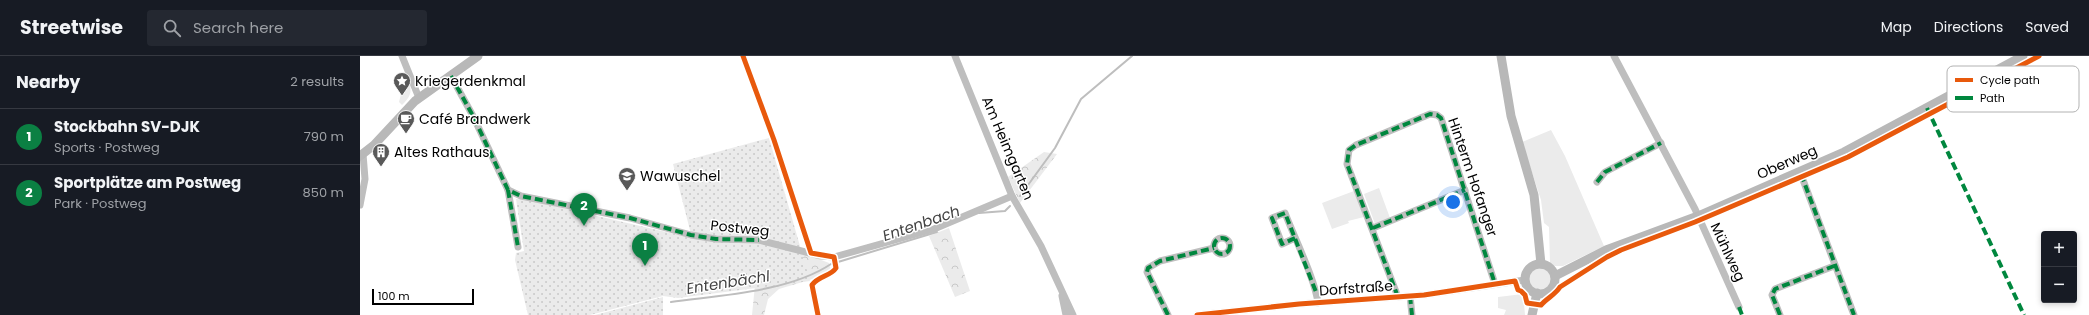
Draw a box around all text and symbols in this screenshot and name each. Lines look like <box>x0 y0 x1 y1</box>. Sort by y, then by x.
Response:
search box <box>147 10 427 46</box>
text: Streetwise <box>20 14 123 41</box>
icon: search <box>161 17 183 39</box>
text: Search here <box>193 17 283 38</box>
text: Map <box>1881 17 1912 37</box>
text: Directions <box>1934 17 2003 37</box>
text: Saved <box>2025 17 2069 37</box>
legend <box>1947 66 2079 112</box>
text: Nearby <box>16 70 80 94</box>
place icon: Kriegerdenkmal <box>392 71 412 96</box>
place label: Kriegerdenkmal <box>415 71 526 91</box>
text: 2 results <box>290 72 344 91</box>
text: Cycle path <box>1980 72 2040 88</box>
text: Path <box>1980 90 2005 106</box>
street label: Am Heimgarten <box>977 93 1039 203</box>
cafe icon: Café Brandwerk <box>396 109 416 134</box>
place label: Café Brandwerk <box>419 109 531 129</box>
street label: Hinterm Hofanger <box>1443 115 1503 239</box>
text: Stockbahn SV-DJK <box>54 116 200 137</box>
text: 1 <box>27 127 31 146</box>
text: 790 m <box>304 127 344 146</box>
text: Sports · Postweg <box>54 138 160 157</box>
street label: Oberweg <box>1754 140 1820 184</box>
building icon: Altes Rathaus <box>371 142 391 167</box>
place label: Altes Rathaus <box>394 142 489 162</box>
school or university icon: Wawuschel <box>617 166 637 191</box>
place label: Wawuschel <box>640 166 720 186</box>
text: Sportplätze am Postweg <box>54 172 241 193</box>
text: 2 <box>25 183 33 202</box>
text: 850 m <box>303 183 344 202</box>
your location <box>1443 192 1463 212</box>
pin: 2 <box>571 193 597 226</box>
text: Park · Postweg <box>54 194 146 213</box>
water label: Entenbach <box>879 200 963 246</box>
street label: Postweg <box>710 215 770 241</box>
street label: Mühlweg <box>1706 219 1750 285</box>
map controls <box>2041 231 2077 303</box>
button: + <box>2041 231 2077 267</box>
pin: 1 <box>632 233 658 266</box>
water label: Entenbächl <box>685 265 772 299</box>
button: − <box>2041 267 2077 303</box>
street label: Dorfstraße <box>1318 275 1394 301</box>
scale bar <box>372 287 474 306</box>
text: 100 m <box>378 288 410 304</box>

